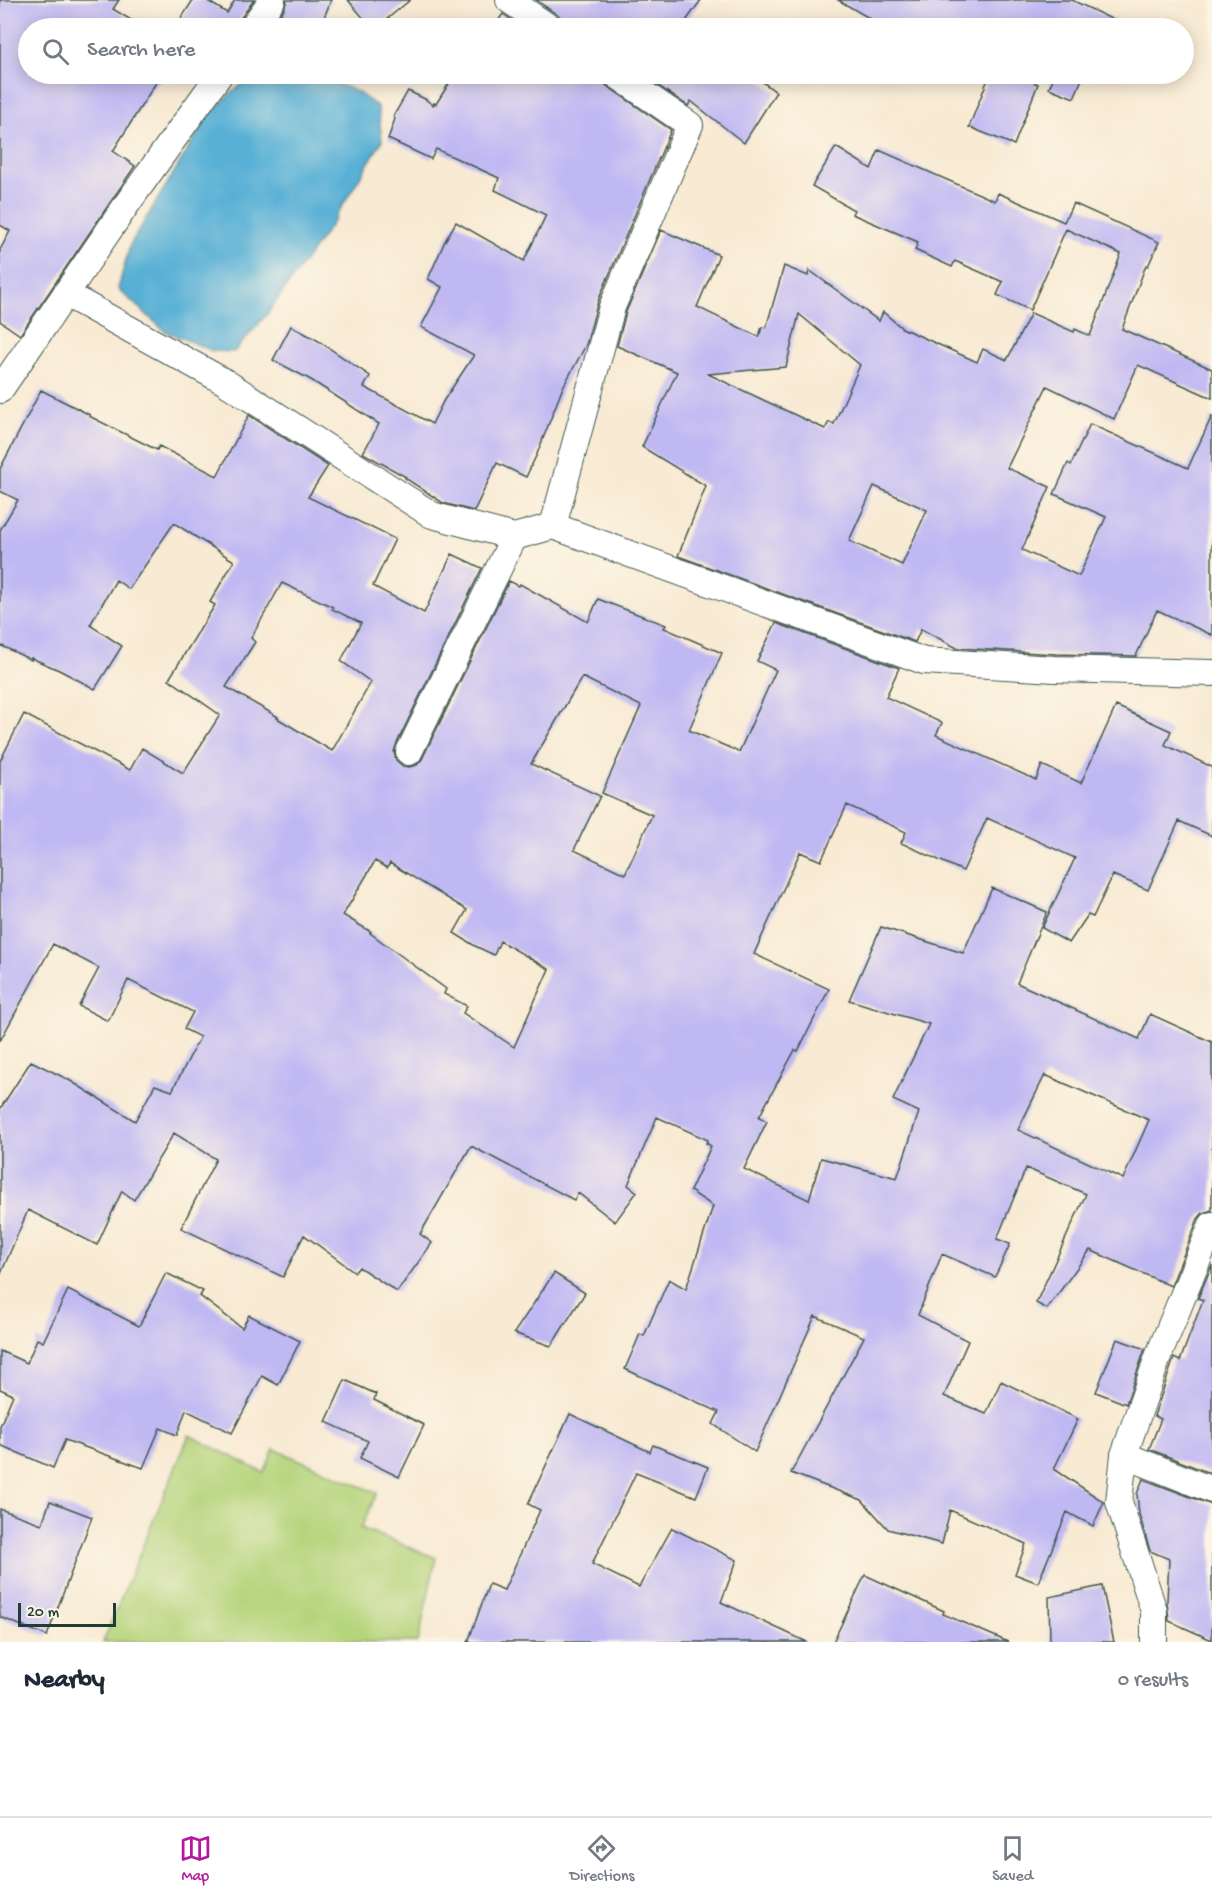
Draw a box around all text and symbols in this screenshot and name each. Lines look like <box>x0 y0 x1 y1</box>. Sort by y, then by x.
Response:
search box <box>18 18 1194 84</box>
icon: search <box>39 35 72 68</box>
text: Search here <box>87 38 195 64</box>
scale bar <box>18 1600 116 1628</box>
text: 20 m <box>27 1604 59 1623</box>
text: Nearby <box>24 1666 105 1697</box>
text: 0 results <box>1118 1670 1188 1693</box>
tab: Map <box>179 1832 212 1887</box>
tab: Directions <box>569 1832 635 1887</box>
tab: Saved <box>992 1832 1033 1887</box>

